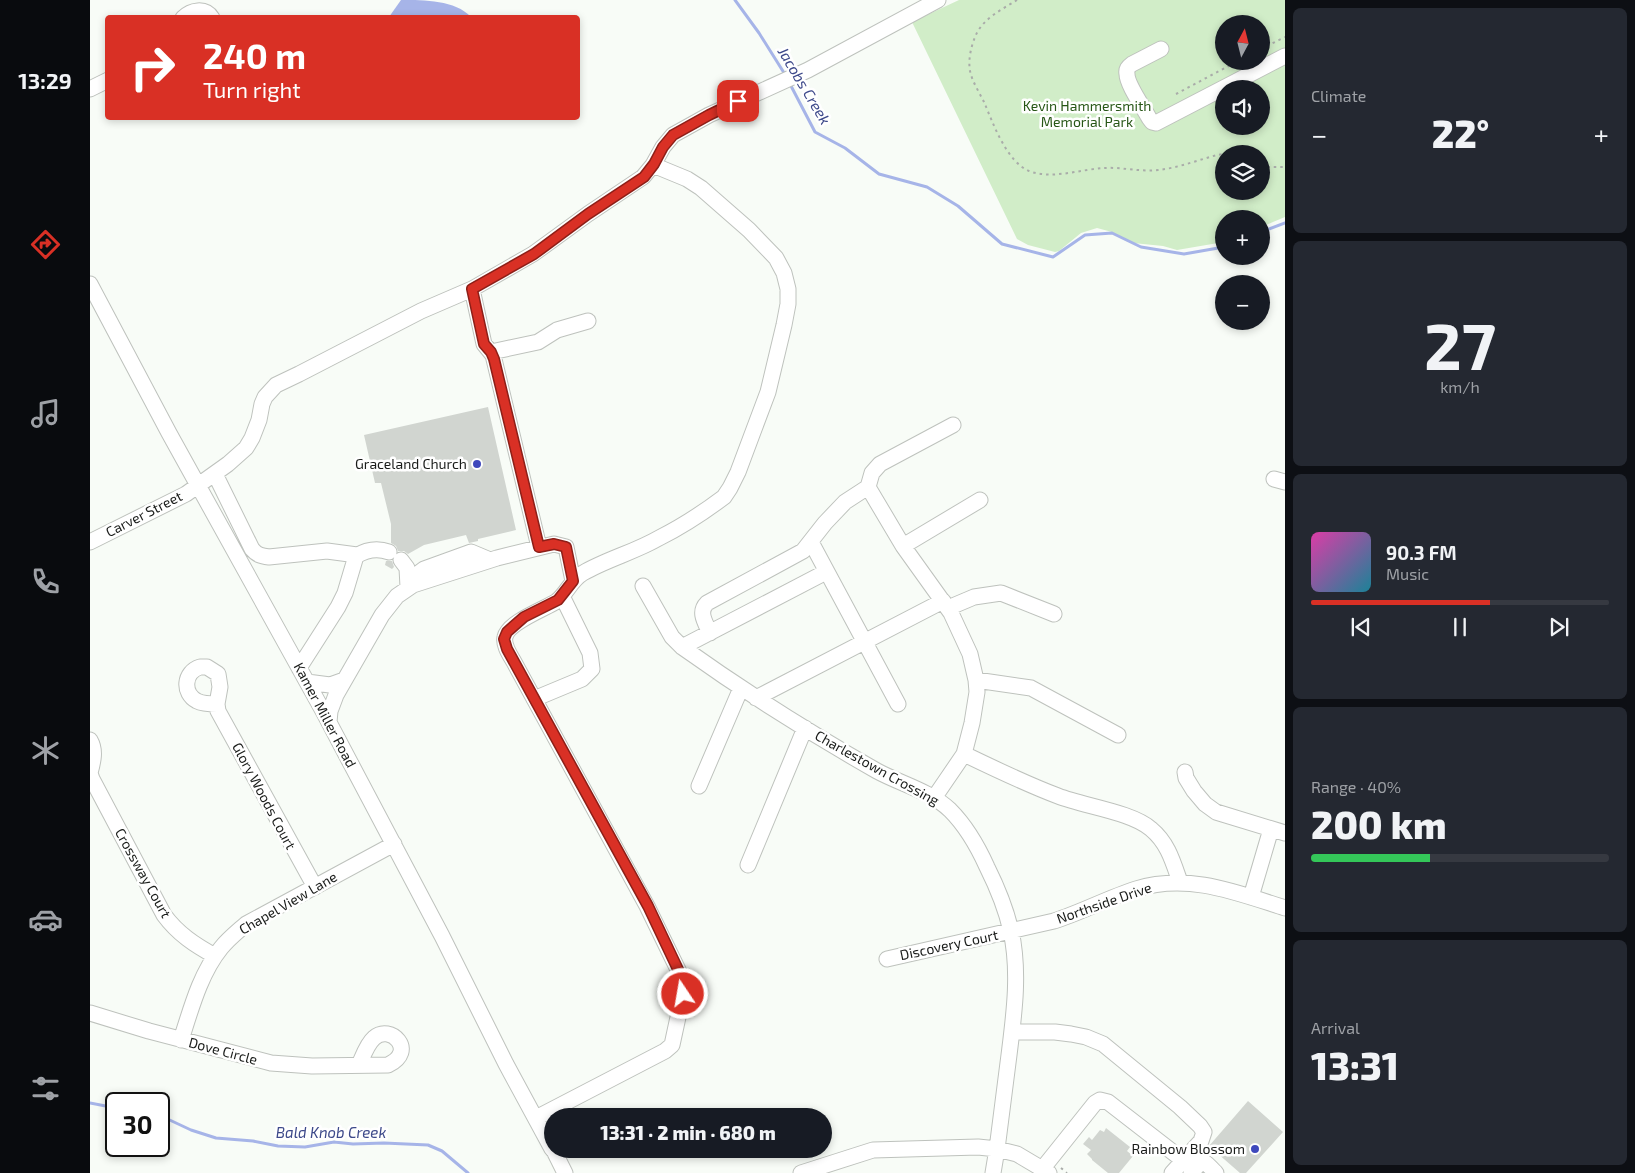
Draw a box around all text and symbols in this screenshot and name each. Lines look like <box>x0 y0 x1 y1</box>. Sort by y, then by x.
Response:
north arrow <box>1215 15 1270 70</box>
map controls <box>1215 15 1270 330</box>
text: 240 m <box>203 34 306 76</box>
icon: right <box>120 35 185 100</box>
water label: Jacobs Creek <box>774 43 835 128</box>
text: 13:29 <box>18 67 72 93</box>
text: Turn right <box>203 76 301 102</box>
pin <box>717 80 759 122</box>
button: sound <box>1215 80 1270 135</box>
text: Climate <box>1311 86 1366 105</box>
icon: arrive <box>724 87 752 115</box>
park label: Kevin Hammersmith Memorial Park <box>1023 97 1151 130</box>
text: 22° <box>1432 110 1489 156</box>
text: − <box>1311 117 1327 151</box>
text: + <box>1594 117 1609 151</box>
button: layers <box>1215 145 1270 200</box>
button: + <box>1215 210 1270 265</box>
icon: directions <box>28 227 63 262</box>
button: − <box>1215 275 1270 330</box>
text: 27 <box>1424 305 1496 383</box>
text: km/h <box>1440 377 1480 396</box>
icon: music <box>28 396 63 431</box>
place label: Graceland Church <box>355 455 467 472</box>
marker: Graceland Church <box>471 458 483 470</box>
street label: Carver Street <box>103 487 185 540</box>
text: 90.3 FM <box>1386 541 1457 564</box>
icon: phone <box>28 564 63 599</box>
text: Music <box>1386 564 1429 583</box>
icon: previous <box>1347 613 1375 641</box>
icon: pause <box>1446 613 1474 641</box>
icon: next <box>1545 613 1573 641</box>
street label: Kamer Miller Road <box>291 659 360 770</box>
street label: Charlestown Crossing <box>812 726 942 809</box>
icon: climate <box>28 733 63 768</box>
street label: Glory Woods Court <box>229 739 300 852</box>
text: Range · 40% <box>1311 777 1401 796</box>
text: 200 km <box>1311 801 1446 847</box>
street label: Crossway Court <box>112 825 175 921</box>
street label: Chapel View Lane <box>236 868 340 938</box>
street label: Northside Drive <box>1054 878 1154 927</box>
icon: car <box>28 902 63 937</box>
street label: Discovery Court <box>898 926 1000 963</box>
position arrow <box>656 967 708 1019</box>
text: Arrival <box>1311 1018 1360 1037</box>
street label: Dove Circle <box>187 1033 259 1068</box>
text: 13:31 <box>1311 1042 1399 1088</box>
icon: filters <box>28 1071 63 1106</box>
speed limit sign: 30 <box>105 1092 170 1157</box>
text: 13:31 · 2 min · 680 m <box>600 1121 776 1144</box>
water label: Bald Knob Creek <box>276 1123 386 1141</box>
place label: Rainbow Blossom <box>1132 1140 1245 1157</box>
marker: Rainbow Blossom <box>1249 1143 1261 1155</box>

